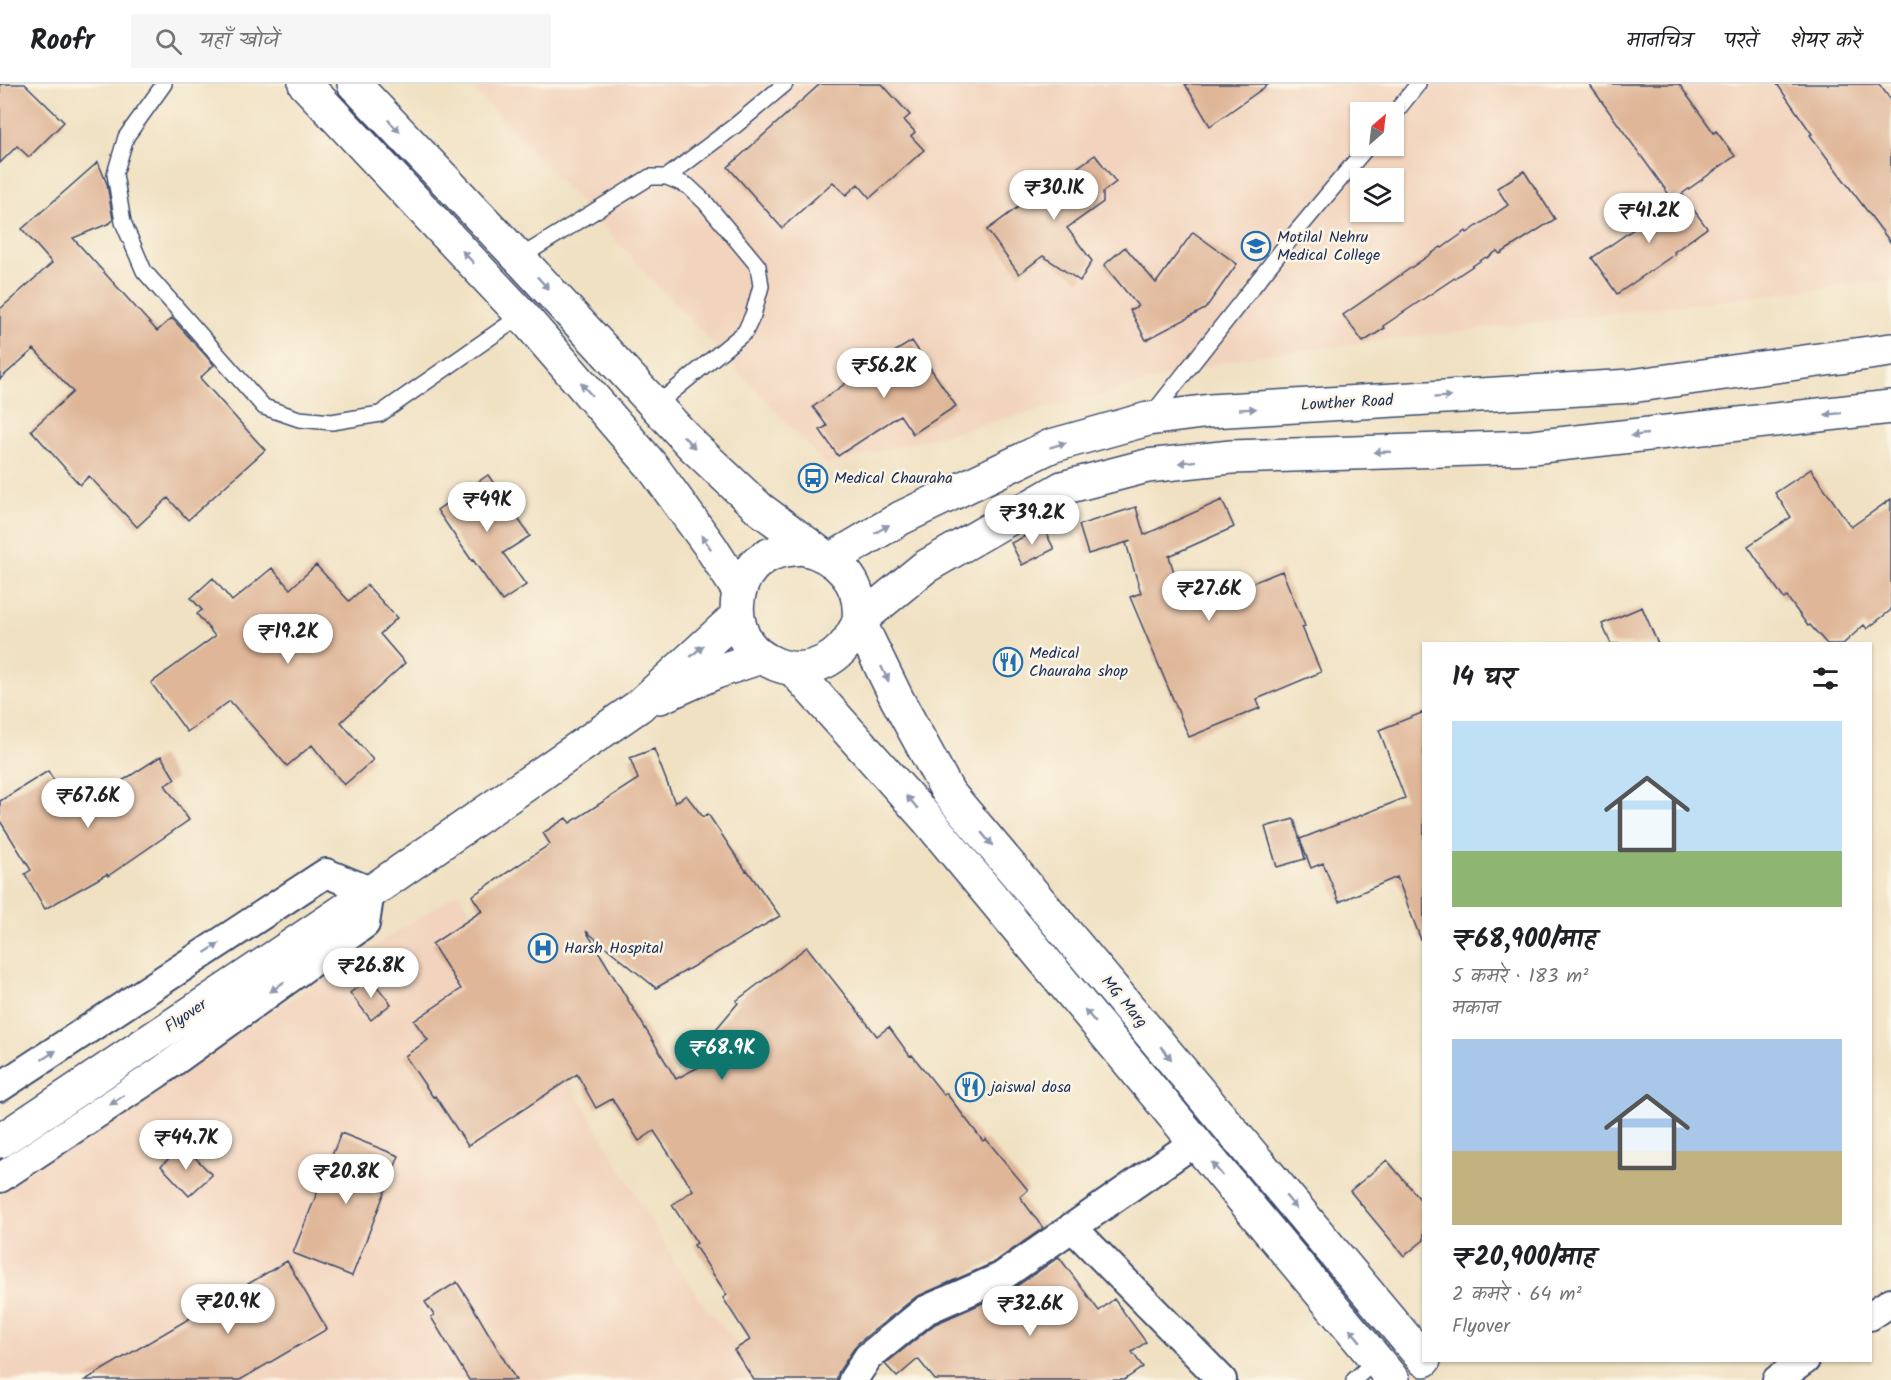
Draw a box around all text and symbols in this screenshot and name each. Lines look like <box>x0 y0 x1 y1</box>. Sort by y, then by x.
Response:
search box <box>131 14 551 68</box>
text: Roofr <box>30 19 95 64</box>
text: यहाँ खोजें <box>200 24 279 59</box>
icon: search <box>152 25 185 58</box>
text: मानचित्र <box>1627 25 1692 58</box>
text: परतें <box>1725 25 1757 58</box>
text: शेयर करें <box>1790 25 1861 58</box>
north arrow <box>1350 102 1404 156</box>
map controls <box>1350 102 1404 222</box>
one-way arrow <box>387 119 401 134</box>
button: layers <box>1350 168 1404 222</box>
pin: ₹30.1K <box>1005 170 1103 221</box>
text: ₹30.1K <box>1023 173 1085 205</box>
pin: ₹41.2K <box>1600 193 1698 244</box>
text: ₹41.2K <box>1618 196 1680 228</box>
place label: Motilal Nehru Medical College <box>1277 225 1380 268</box>
school or university icon: Motilal Nehru Medical College <box>1240 230 1272 262</box>
one-way arrow <box>461 250 475 265</box>
one-way arrow <box>536 275 549 290</box>
pin: ₹56.2K <box>835 348 933 399</box>
text: ₹56.2K <box>851 351 917 383</box>
one-way arrow <box>579 381 592 397</box>
street label: Lowther Road <box>1300 388 1395 418</box>
one-way arrow <box>1434 393 1453 402</box>
one-way arrow <box>1239 405 1258 414</box>
one-way arrow <box>1823 409 1842 418</box>
one-way arrow <box>1630 430 1649 440</box>
one-way arrow <box>682 434 696 449</box>
one-way arrow <box>1049 440 1067 449</box>
one-way arrow <box>1372 447 1391 456</box>
one-way arrow <box>1178 457 1197 467</box>
bus stop icon: Medical Chauraha <box>797 462 829 494</box>
place label: Medical Chauraha <box>834 466 953 491</box>
pin: ₹49K <box>451 482 523 533</box>
text: ₹49K <box>462 485 512 517</box>
pin: ₹39.2K <box>983 495 1081 546</box>
text: ₹39.2K <box>999 498 1065 530</box>
one-way arrow <box>874 524 890 535</box>
one-way arrow <box>701 534 712 550</box>
pin: ₹27.6K <box>1160 571 1258 622</box>
text: ₹27.6K <box>1176 574 1242 606</box>
pin: ₹19.2K <box>239 614 337 665</box>
text: ₹19.2K <box>257 617 319 649</box>
place label: Medical Chauraha shop <box>1029 641 1128 684</box>
one-way arrow <box>689 645 704 658</box>
restaurant icon: Medical Chauraha shop <box>992 646 1024 678</box>
text: 14 घर <box>1452 657 1514 699</box>
icon: filters <box>1809 662 1842 695</box>
one-way arrow <box>880 665 889 682</box>
icon: home <box>1593 760 1701 868</box>
pin: ₹67.6K <box>39 778 137 829</box>
text: ₹67.6K <box>55 781 121 813</box>
one-way arrow <box>906 795 919 810</box>
one-way arrow <box>980 831 993 846</box>
text: ₹68,900/माह <box>1452 919 1596 961</box>
hospital icon: Harsh Hospital <box>527 932 559 964</box>
place label: Harsh Hospital <box>564 936 663 961</box>
one-way arrow <box>204 943 220 954</box>
pin: ₹26.8K <box>322 948 420 999</box>
text: ₹26.8K <box>337 951 405 983</box>
text: 5 कमरे · 183 m² <box>1452 961 1588 993</box>
street label: MG Marg <box>1095 970 1153 1034</box>
one-way arrow <box>269 981 284 993</box>
street label: Flyover <box>160 992 214 1039</box>
text: मकान <box>1452 993 1499 1025</box>
one-way arrow <box>1084 1008 1097 1024</box>
pin: ₹68.9K <box>673 1030 771 1081</box>
text: ₹68.9K <box>689 1033 755 1065</box>
one-way arrow <box>1159 1045 1172 1060</box>
one-way arrow <box>41 1049 57 1060</box>
restaurant icon: jaiswal dosa <box>954 1071 986 1103</box>
place label: jaiswal dosa <box>987 1075 1071 1100</box>
icon: home <box>1593 1078 1701 1186</box>
one-way arrow <box>110 1094 126 1106</box>
pin: ₹44.7K <box>137 1120 235 1171</box>
text: ₹44.7K <box>153 1123 219 1155</box>
pin: ₹20.8K <box>297 1154 395 1205</box>
text: ₹20.8K <box>312 1157 380 1189</box>
one-way arrow <box>1211 1162 1224 1177</box>
one-way arrow <box>1285 1194 1298 1210</box>
text: ₹20,900/माह <box>1452 1237 1595 1279</box>
text: 2 कमरे · 64 m² <box>1452 1279 1582 1311</box>
pin: ₹20.9K <box>179 1284 277 1335</box>
pin: ₹32.6K <box>981 1286 1079 1337</box>
text: ₹20.9K <box>195 1287 261 1319</box>
text: ₹32.6K <box>996 1289 1064 1321</box>
text: Flyover <box>1452 1311 1510 1343</box>
one-way arrow <box>1349 1327 1362 1343</box>

